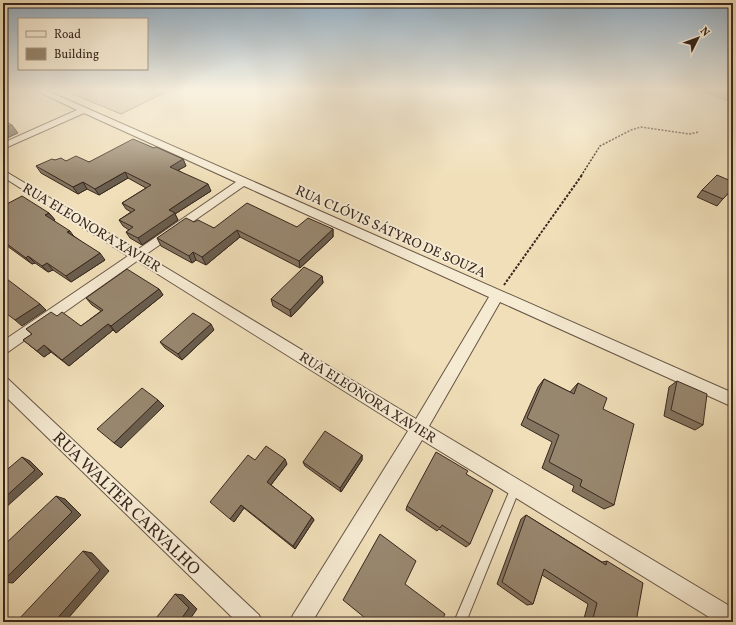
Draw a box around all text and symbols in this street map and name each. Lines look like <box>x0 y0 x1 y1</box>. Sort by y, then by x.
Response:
legend <box>18 18 148 70</box>
north arrow <box>678 18 718 58</box>
text: N <box>696 24 713 40</box>
text: Road <box>54 27 81 43</box>
text: Building <box>54 47 99 63</box>
street label: RUA ELEONORA XAVIER <box>18 179 164 277</box>
street label: RUA CLÓVIS SÁTYRO DE SOUZA <box>292 181 489 283</box>
street label: RUA ELEONORA XAVIER <box>295 348 440 449</box>
street label: RUA WALTER CARVALHO <box>47 427 205 581</box>

